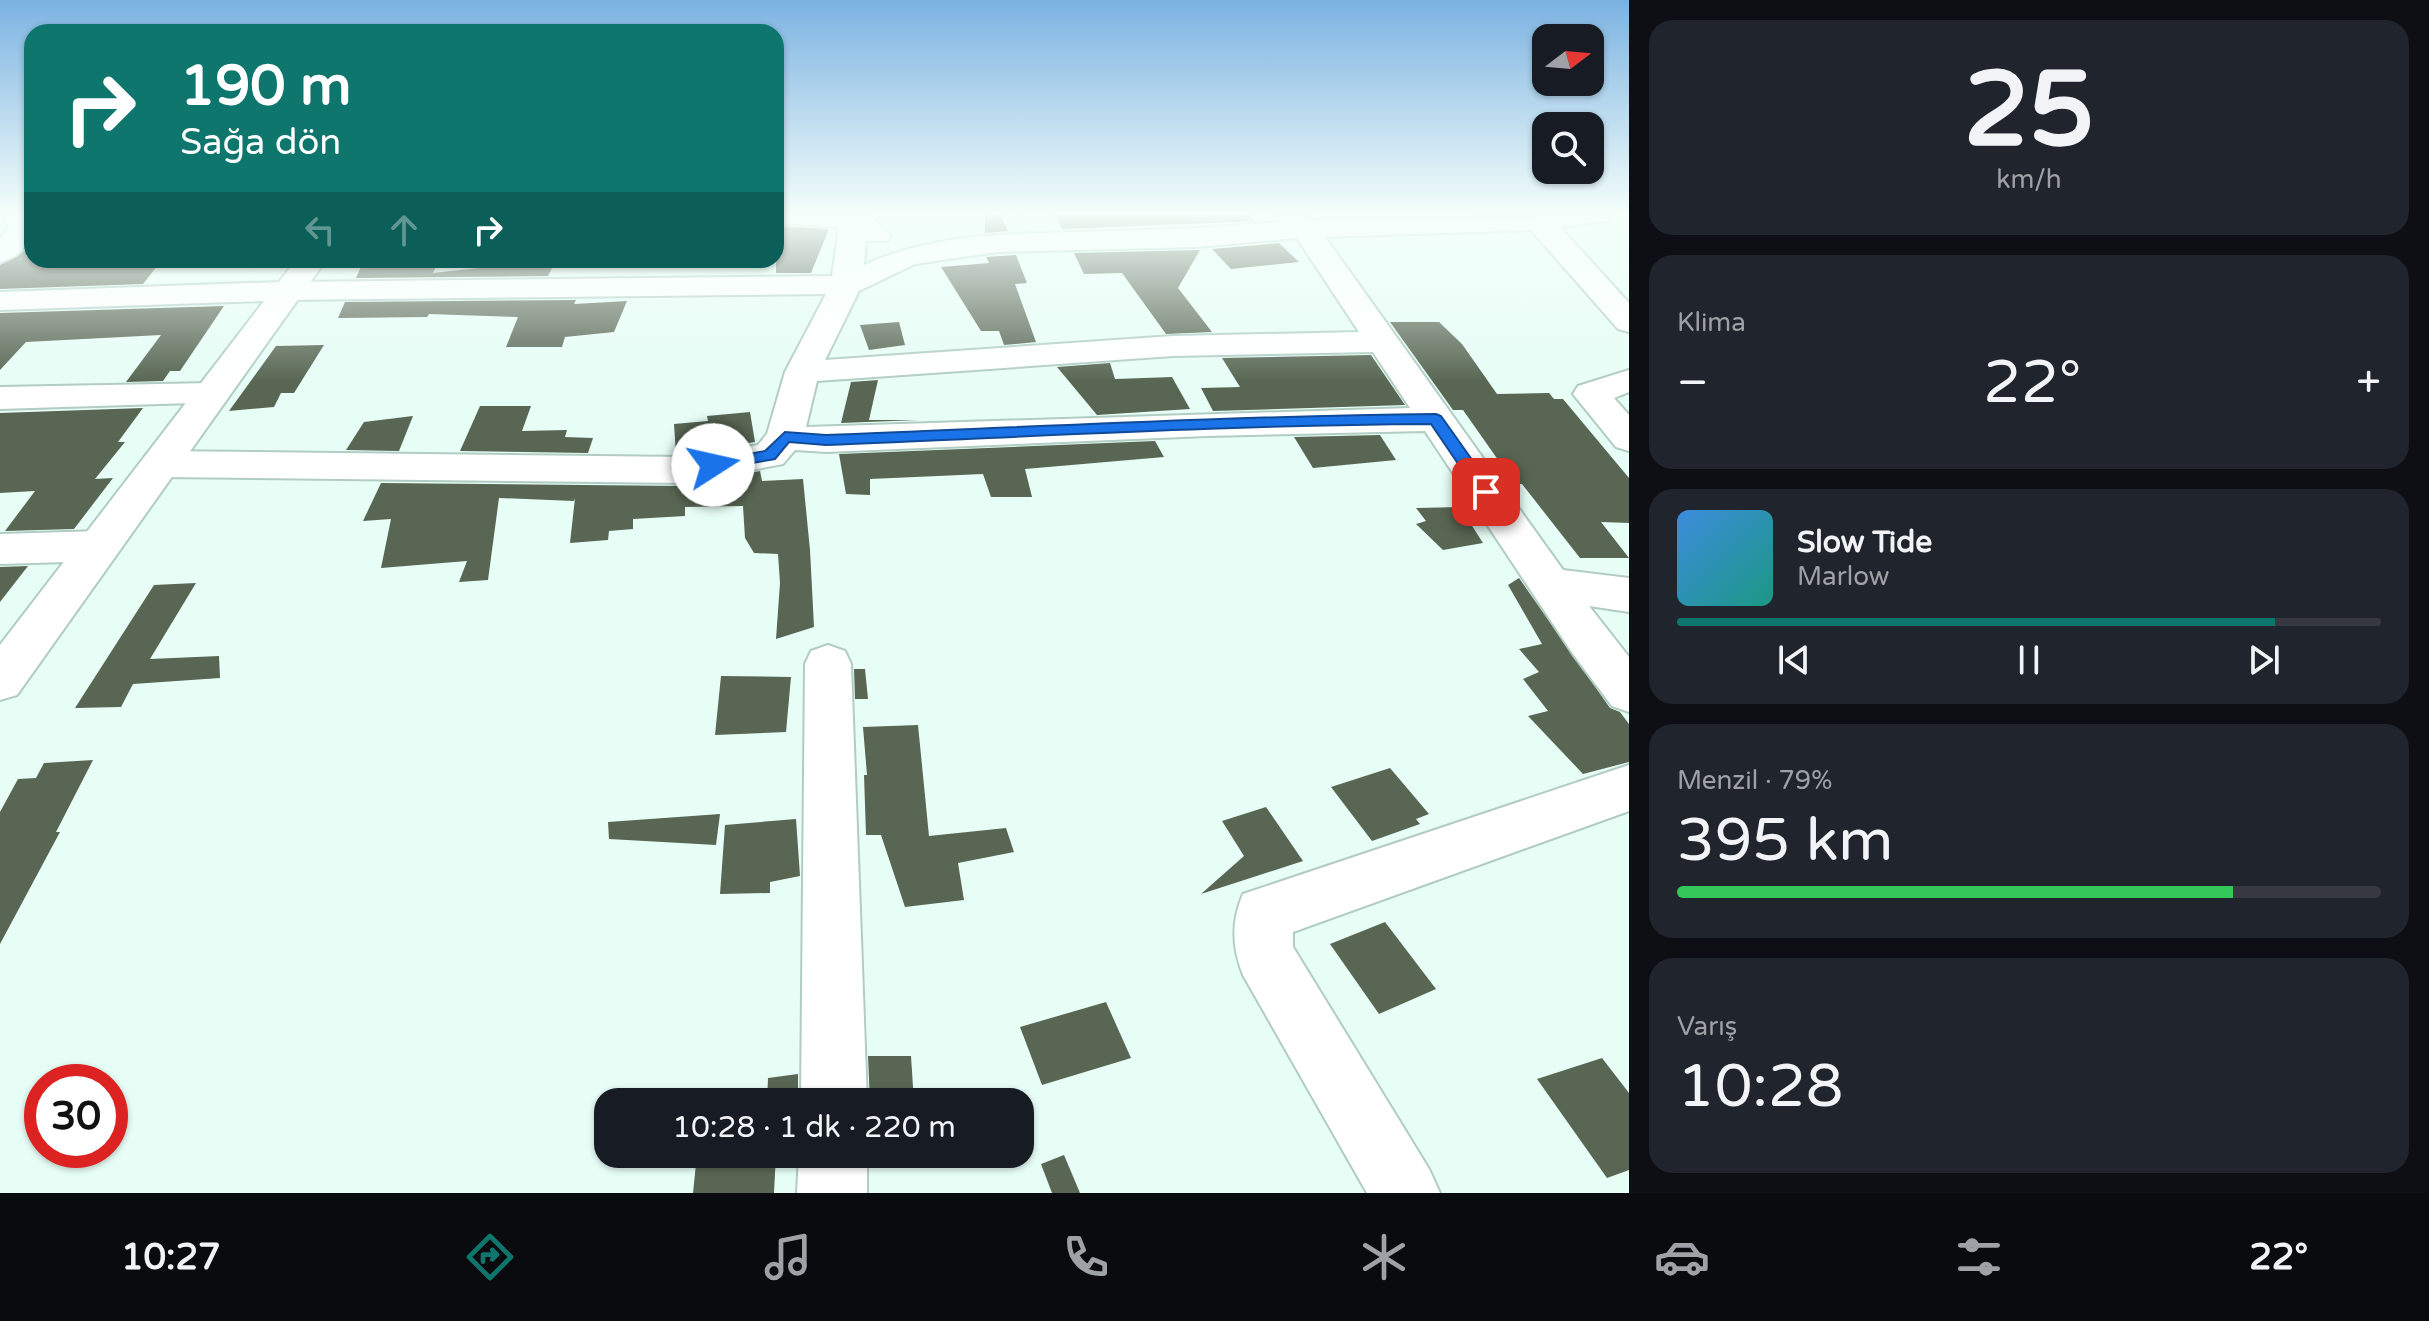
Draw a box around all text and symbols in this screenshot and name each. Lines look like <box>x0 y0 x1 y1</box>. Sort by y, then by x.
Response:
north arrow <box>1532 24 1604 96</box>
map controls <box>1532 24 1604 184</box>
text: 25 <box>1964 49 2094 174</box>
text: 190 m <box>180 53 351 120</box>
icon: right <box>48 56 152 160</box>
button: search <box>1532 112 1604 184</box>
text: Sağa dön <box>180 121 341 164</box>
text: km/h <box>1996 164 2062 195</box>
icon: left <box>298 208 342 252</box>
icon: ahead <box>382 208 426 252</box>
icon: right <box>466 208 510 252</box>
text: Klima <box>1677 307 1746 338</box>
text: 22° <box>1983 347 2081 419</box>
text: − <box>1677 357 1708 410</box>
text: + <box>2356 357 2381 410</box>
position arrow <box>671 423 755 507</box>
pin <box>1452 458 1520 526</box>
icon: arrive <box>1464 470 1508 514</box>
text: Slow Tide <box>1797 524 1932 561</box>
text: Marlow <box>1797 561 1889 592</box>
icon: previous <box>1772 638 1816 682</box>
icon: pause <box>2007 638 2051 682</box>
icon: next <box>2242 638 2286 682</box>
text: Menzil · 79% <box>1677 765 1832 796</box>
text: 395 km <box>1677 805 1893 877</box>
text: Varış <box>1677 1011 1737 1042</box>
text: 10:28 <box>1677 1051 1843 1123</box>
speed limit sign: 30 <box>24 1064 128 1168</box>
text: 10:28 · 1 dk · 220 m <box>672 1109 956 1146</box>
icon: directions <box>462 1229 518 1285</box>
icon: music <box>760 1229 816 1285</box>
icon: phone <box>1058 1229 1114 1285</box>
icon: climate <box>1356 1229 1412 1285</box>
icon: car <box>1654 1229 1710 1285</box>
icon: filters <box>1951 1229 2007 1285</box>
text: 10:27 <box>121 1236 221 1279</box>
text: 22° <box>2249 1236 2308 1279</box>

